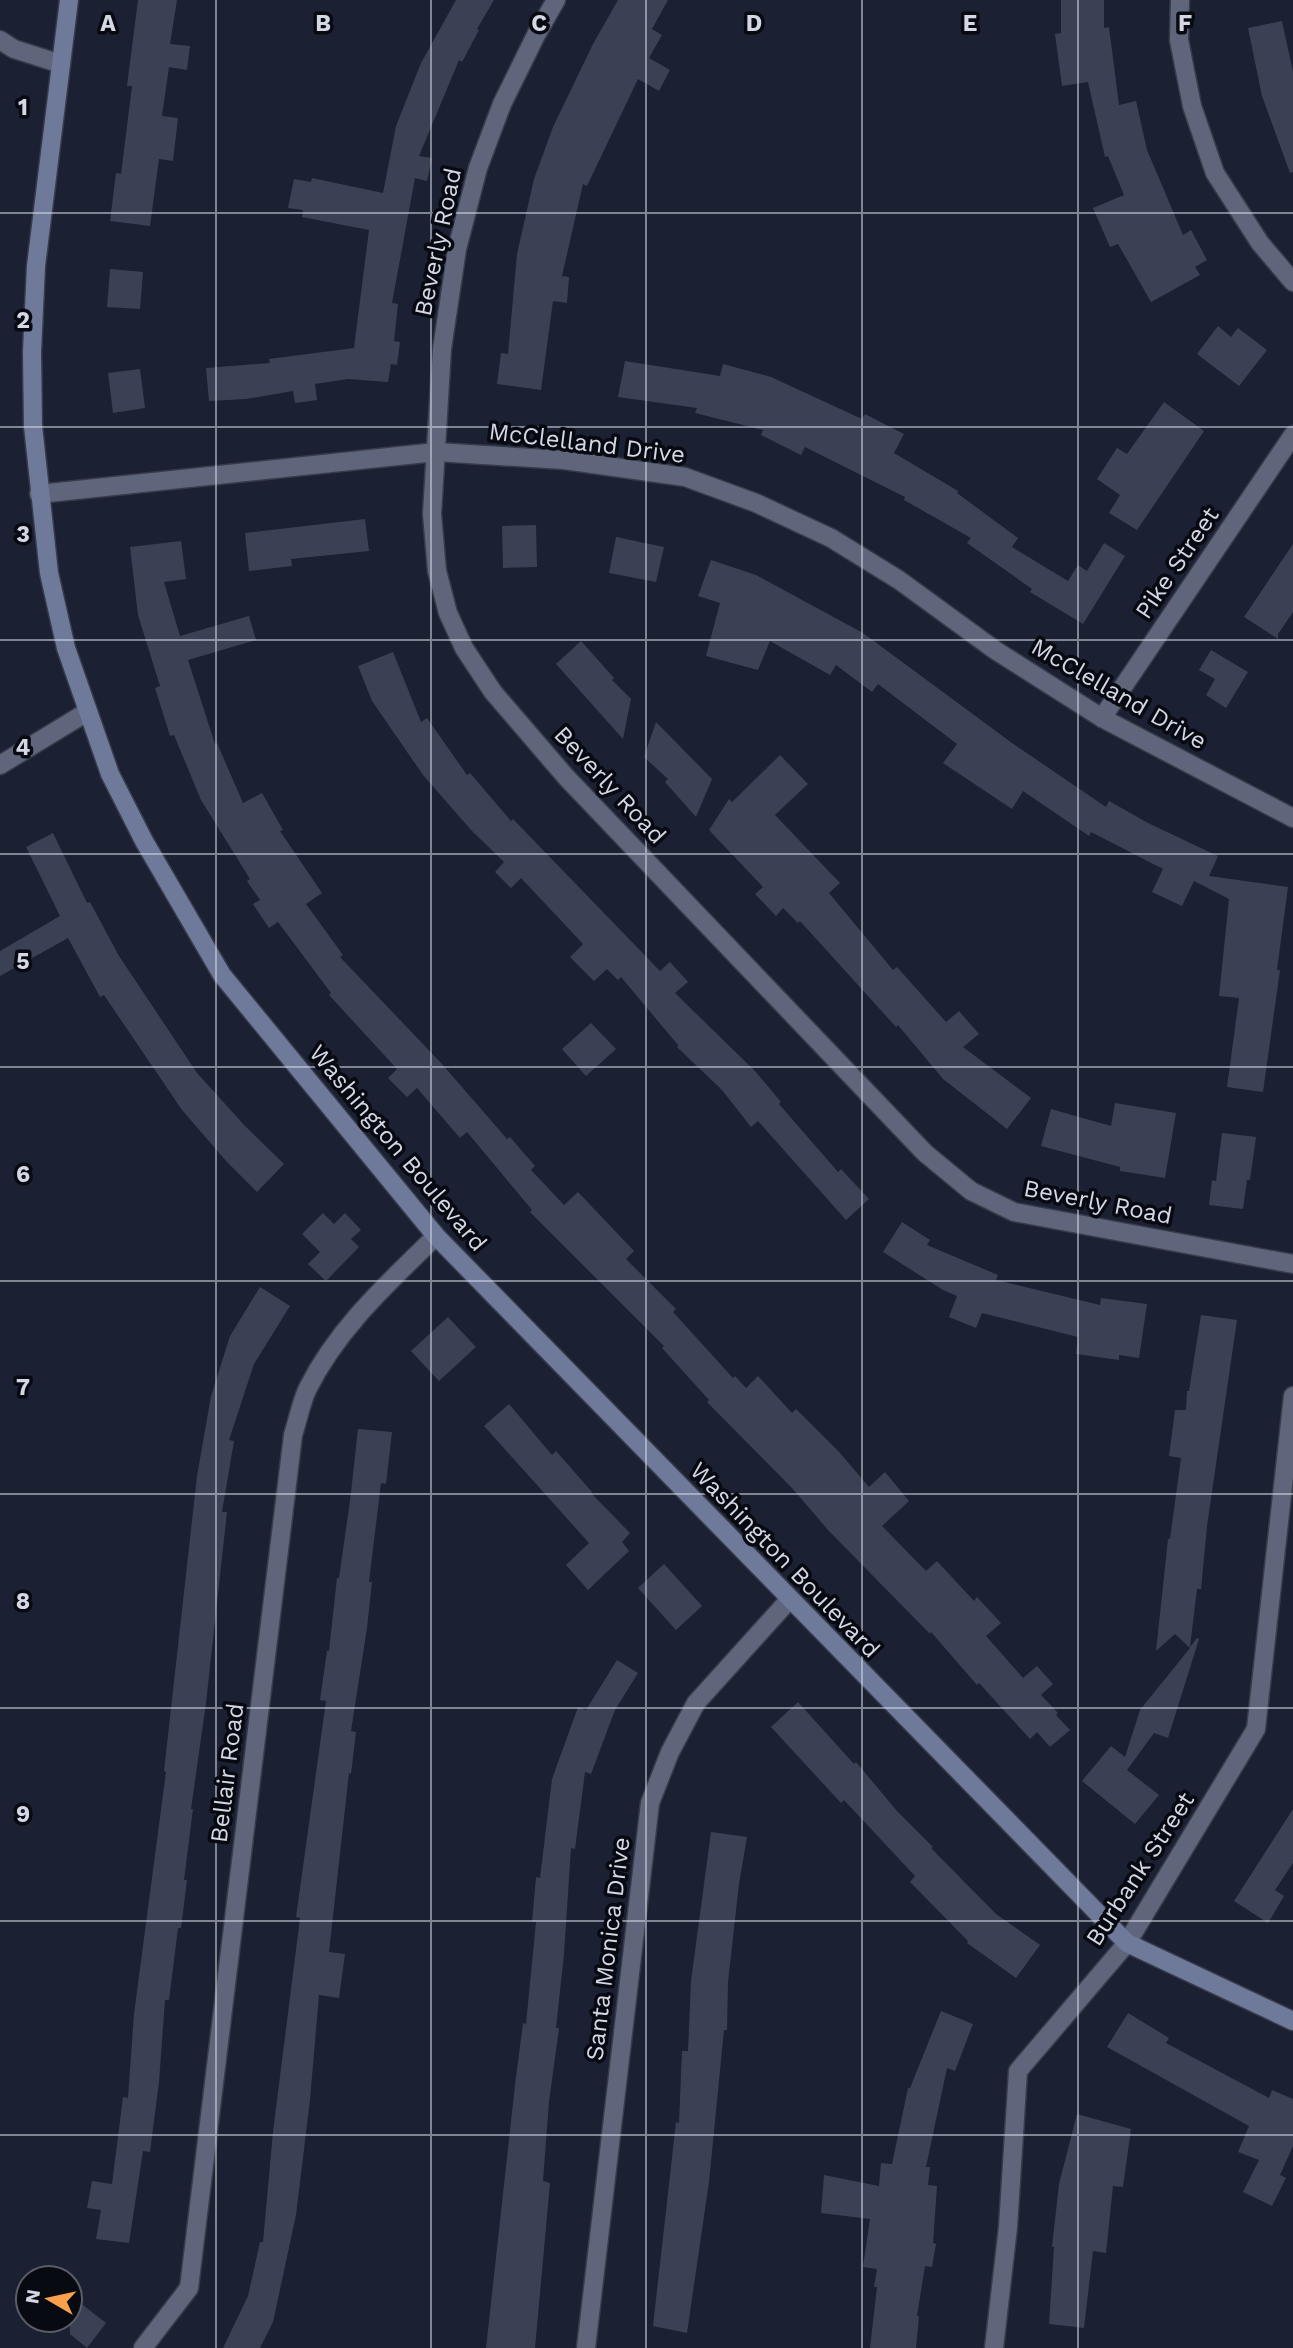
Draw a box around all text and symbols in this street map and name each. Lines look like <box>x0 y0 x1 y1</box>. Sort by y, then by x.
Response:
text: A <box>100 10 116 37</box>
text: B <box>315 10 331 37</box>
text: C <box>531 10 547 37</box>
text: D <box>746 10 762 37</box>
text: E <box>963 10 977 37</box>
text: F <box>1178 10 1192 37</box>
text: 1 <box>18 94 28 121</box>
street label: Beverly Road <box>409 165 467 319</box>
text: 2 <box>16 307 30 334</box>
street label: McClelland Drive <box>487 417 687 469</box>
street label: Pike Street <box>1129 502 1225 624</box>
text: 3 <box>16 521 30 548</box>
street label: McClelland Drive <box>1027 633 1211 755</box>
street label: Beverly Road <box>548 720 672 850</box>
text: 4 <box>16 734 31 761</box>
text: 5 <box>16 948 30 975</box>
street label: Washington Boulevard <box>304 1039 492 1257</box>
text: 6 <box>16 1161 30 1188</box>
street label: Beverly Road <box>1021 1174 1175 1230</box>
text: 7 <box>16 1374 30 1401</box>
street label: Washington Boulevard <box>684 1457 886 1663</box>
text: 8 <box>16 1588 30 1615</box>
street label: Bellair Road <box>205 1702 249 1844</box>
street label: Burbank Street <box>1080 1787 1200 1951</box>
text: 9 <box>16 1801 30 1828</box>
street label: Santa Monica Drive <box>580 1836 636 2062</box>
north arrow <box>14 2264 84 2334</box>
text: N <box>20 2288 45 2305</box>

